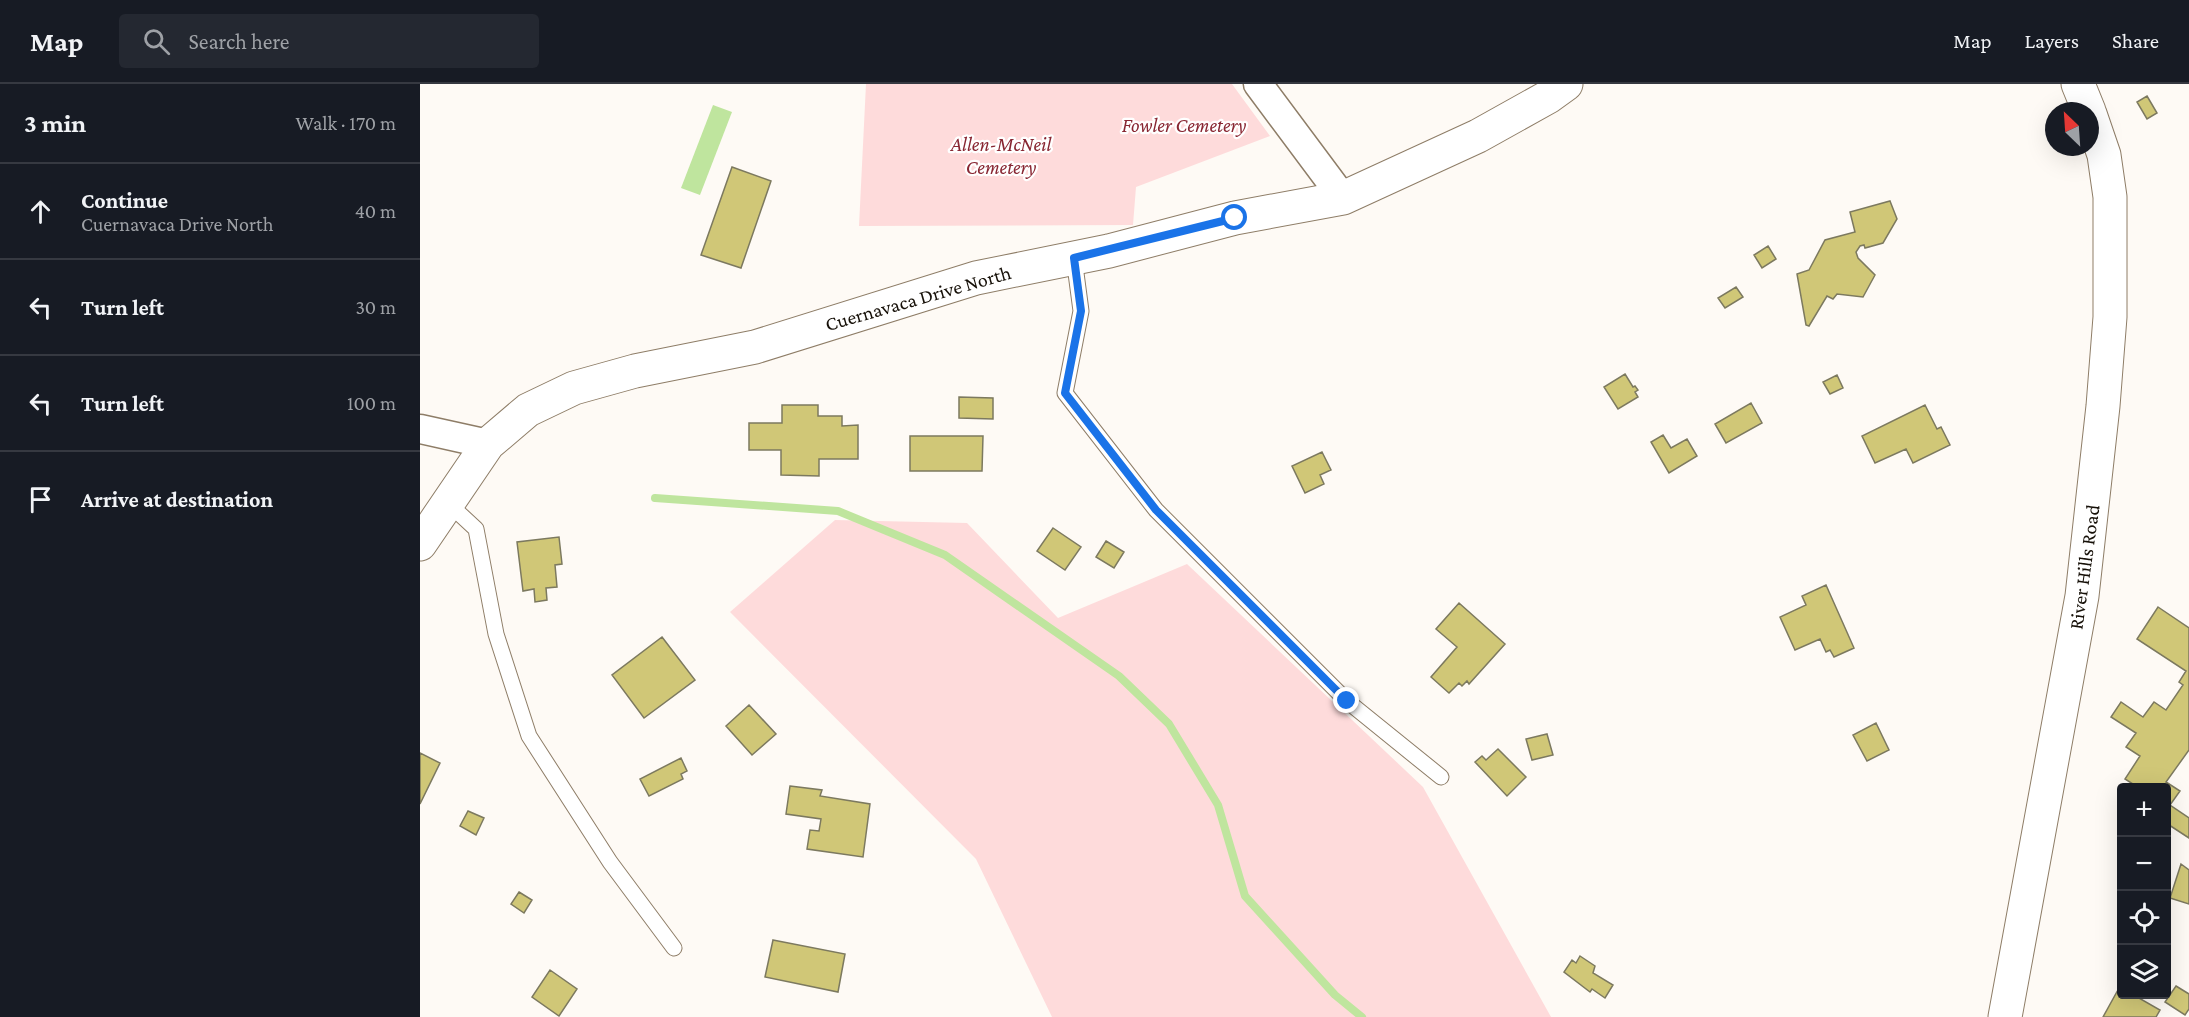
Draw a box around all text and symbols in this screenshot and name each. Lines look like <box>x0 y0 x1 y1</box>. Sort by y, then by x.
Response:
search box <box>119 14 539 68</box>
icon: search <box>140 25 173 58</box>
text: Map <box>30 26 83 57</box>
text: Search here <box>188 29 289 54</box>
text: Map <box>1953 29 1992 53</box>
text: Layers <box>2025 29 2079 53</box>
text: Share <box>2112 29 2159 53</box>
north arrow <box>2045 102 2099 156</box>
text: 3 min <box>24 109 86 138</box>
text: Walk · 170 m <box>295 112 396 134</box>
park label: Fowler Cemetery <box>1122 114 1246 137</box>
park label: Allen-McNeil Cemetery <box>950 133 1052 179</box>
text: Continue <box>81 188 168 213</box>
icon: ahead <box>24 195 57 228</box>
text: 40 m <box>355 200 396 222</box>
route start <box>1221 204 1247 230</box>
text: Cuernavaca Drive North <box>81 213 273 235</box>
street label: Cuernavaca Drive North <box>822 261 1014 335</box>
icon: left <box>24 291 57 324</box>
text: Turn left <box>81 295 164 320</box>
text: 30 m <box>355 296 396 318</box>
icon: left <box>24 387 57 420</box>
text: Turn left <box>81 391 164 416</box>
text: 100 m <box>347 392 396 414</box>
icon: arrive <box>24 483 57 516</box>
text: Arrive at destination <box>81 487 273 512</box>
street label: River Hills Road <box>2064 503 2104 631</box>
route end <box>1333 687 1359 713</box>
map controls <box>2117 783 2171 999</box>
button: + <box>2117 783 2171 837</box>
button: − <box>2117 837 2171 891</box>
button: locate <box>2117 891 2171 945</box>
button: layers <box>2117 945 2171 999</box>

